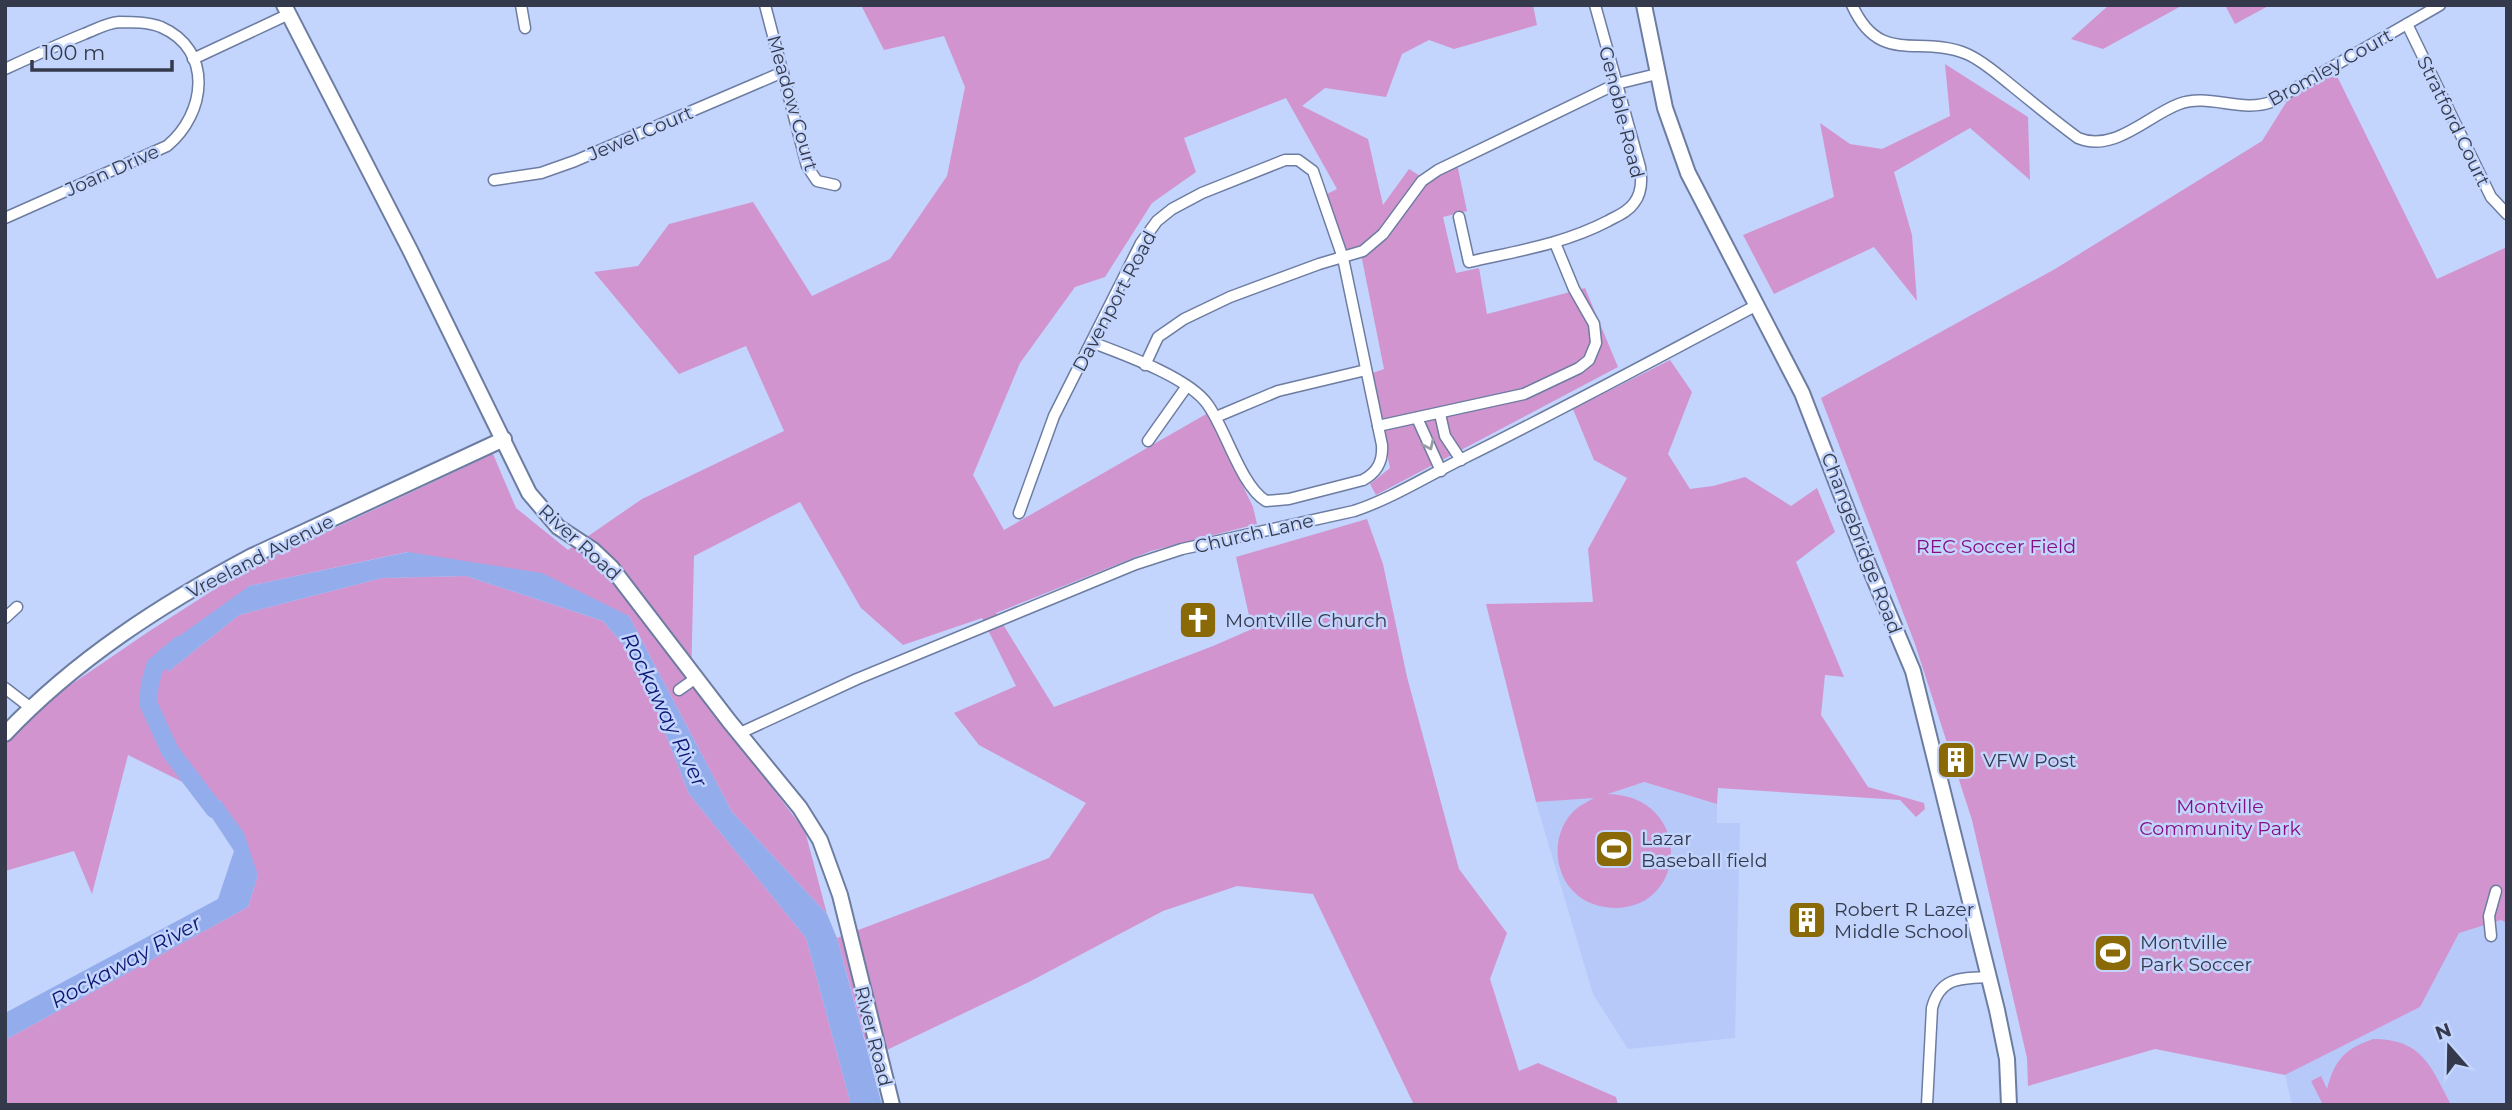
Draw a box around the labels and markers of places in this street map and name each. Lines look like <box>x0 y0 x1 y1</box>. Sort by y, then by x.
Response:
church icon: Montville Church <box>1177 599 1219 641</box>
place label: Montville Church <box>1225 609 1387 632</box>
building icon: VFW Post <box>1935 739 1977 781</box>
place label: VFW Post <box>1983 749 2077 772</box>
place label: Lazar Baseball field <box>1641 827 1768 872</box>
sports icon: Lazar Baseball field <box>1593 828 1635 870</box>
place label: Robert R Lazer Middle School <box>1834 898 1974 943</box>
building icon: Robert R Lazer Middle School <box>1786 899 1828 941</box>
place label: Montville Park Soccer <box>2140 931 2252 976</box>
sports icon: Montville Park Soccer <box>2092 932 2134 974</box>

